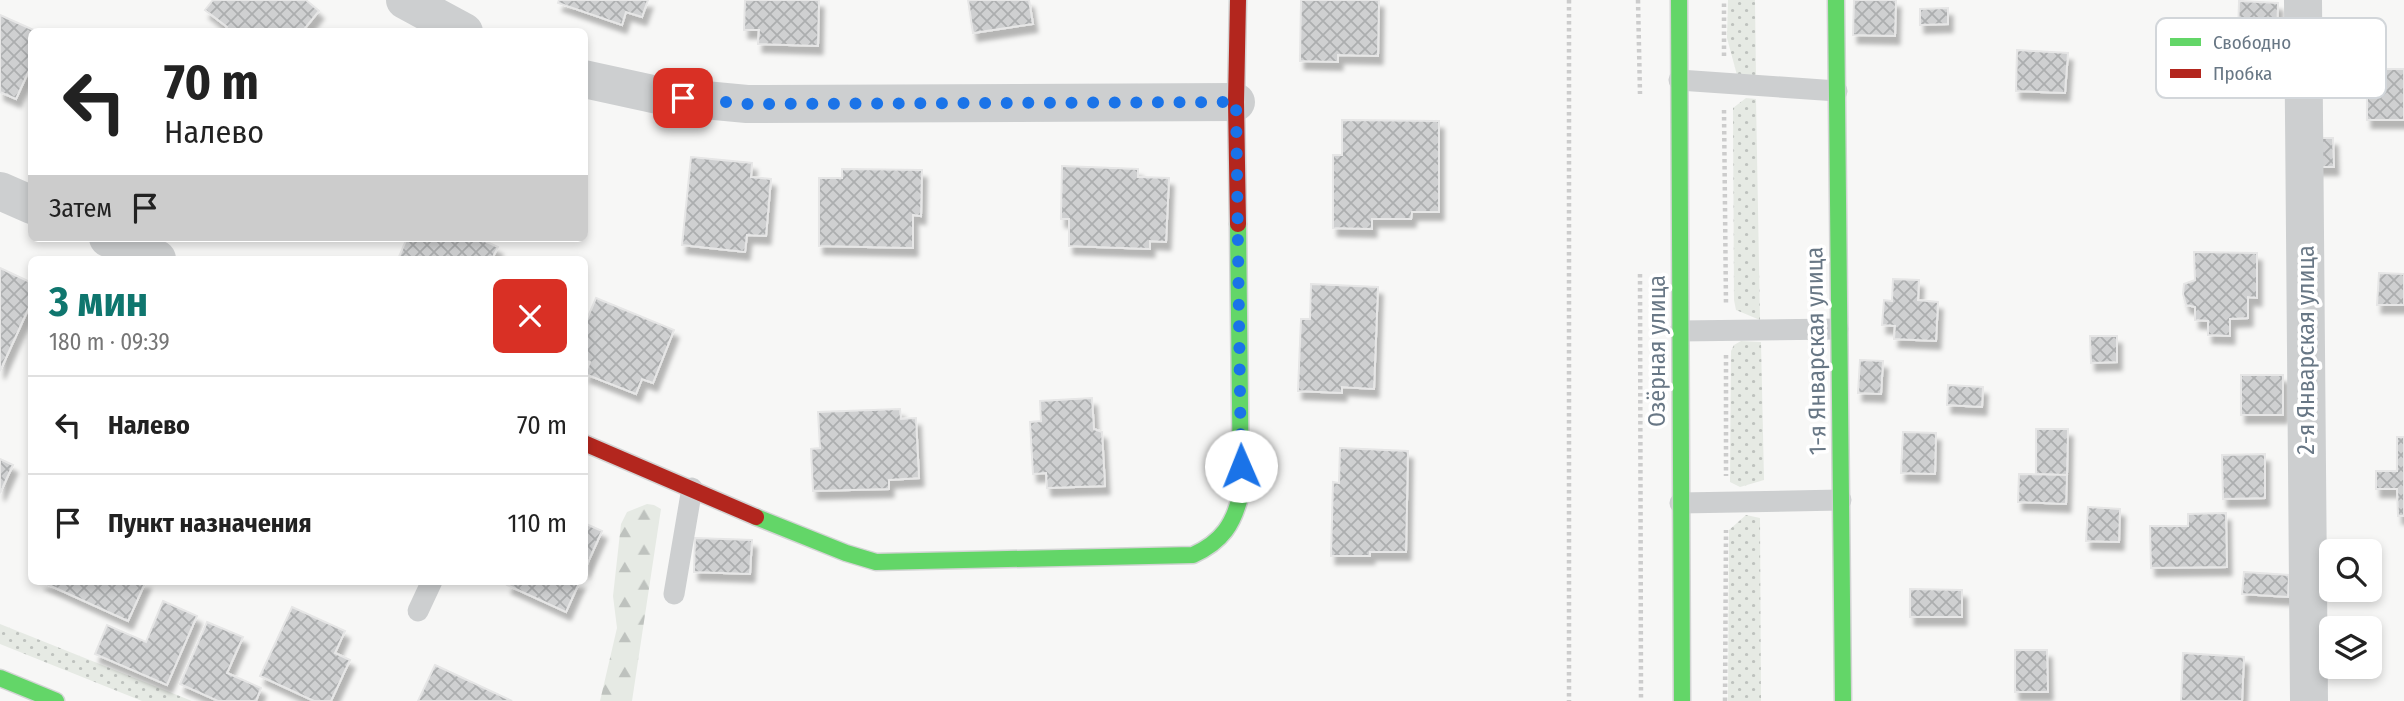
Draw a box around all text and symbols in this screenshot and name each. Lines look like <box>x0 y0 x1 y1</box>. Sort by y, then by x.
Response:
legend <box>2156 18 2386 98</box>
text: Свободно <box>2213 31 2291 54</box>
text: 70 m <box>164 53 259 112</box>
icon: left <box>49 56 140 147</box>
text: Пробка <box>2213 62 2272 85</box>
pin <box>653 68 713 128</box>
icon: arrive <box>664 79 702 117</box>
text: Налево <box>164 113 264 151</box>
icon: arrive <box>126 189 164 227</box>
text: Затем <box>49 193 112 224</box>
street label: 2-я Январская улица <box>2292 245 2320 455</box>
street label: 1-я Январская улица <box>1800 247 1832 455</box>
street label: Озёрная улица <box>1643 275 1671 427</box>
text: 3 мин <box>49 277 148 327</box>
button: close <box>493 279 567 353</box>
text: 180 m · 09:39 <box>49 328 170 356</box>
icon: left <box>49 406 87 444</box>
text: Налево <box>108 410 190 441</box>
text: 70 m <box>517 410 567 441</box>
position arrow <box>1204 429 1278 503</box>
icon: arrive <box>49 504 87 542</box>
text: Пункт назначения <box>108 508 312 539</box>
text: 110 m <box>507 508 567 539</box>
map controls <box>2319 539 2382 679</box>
button: search <box>2319 539 2382 602</box>
button: layers <box>2319 616 2382 679</box>

